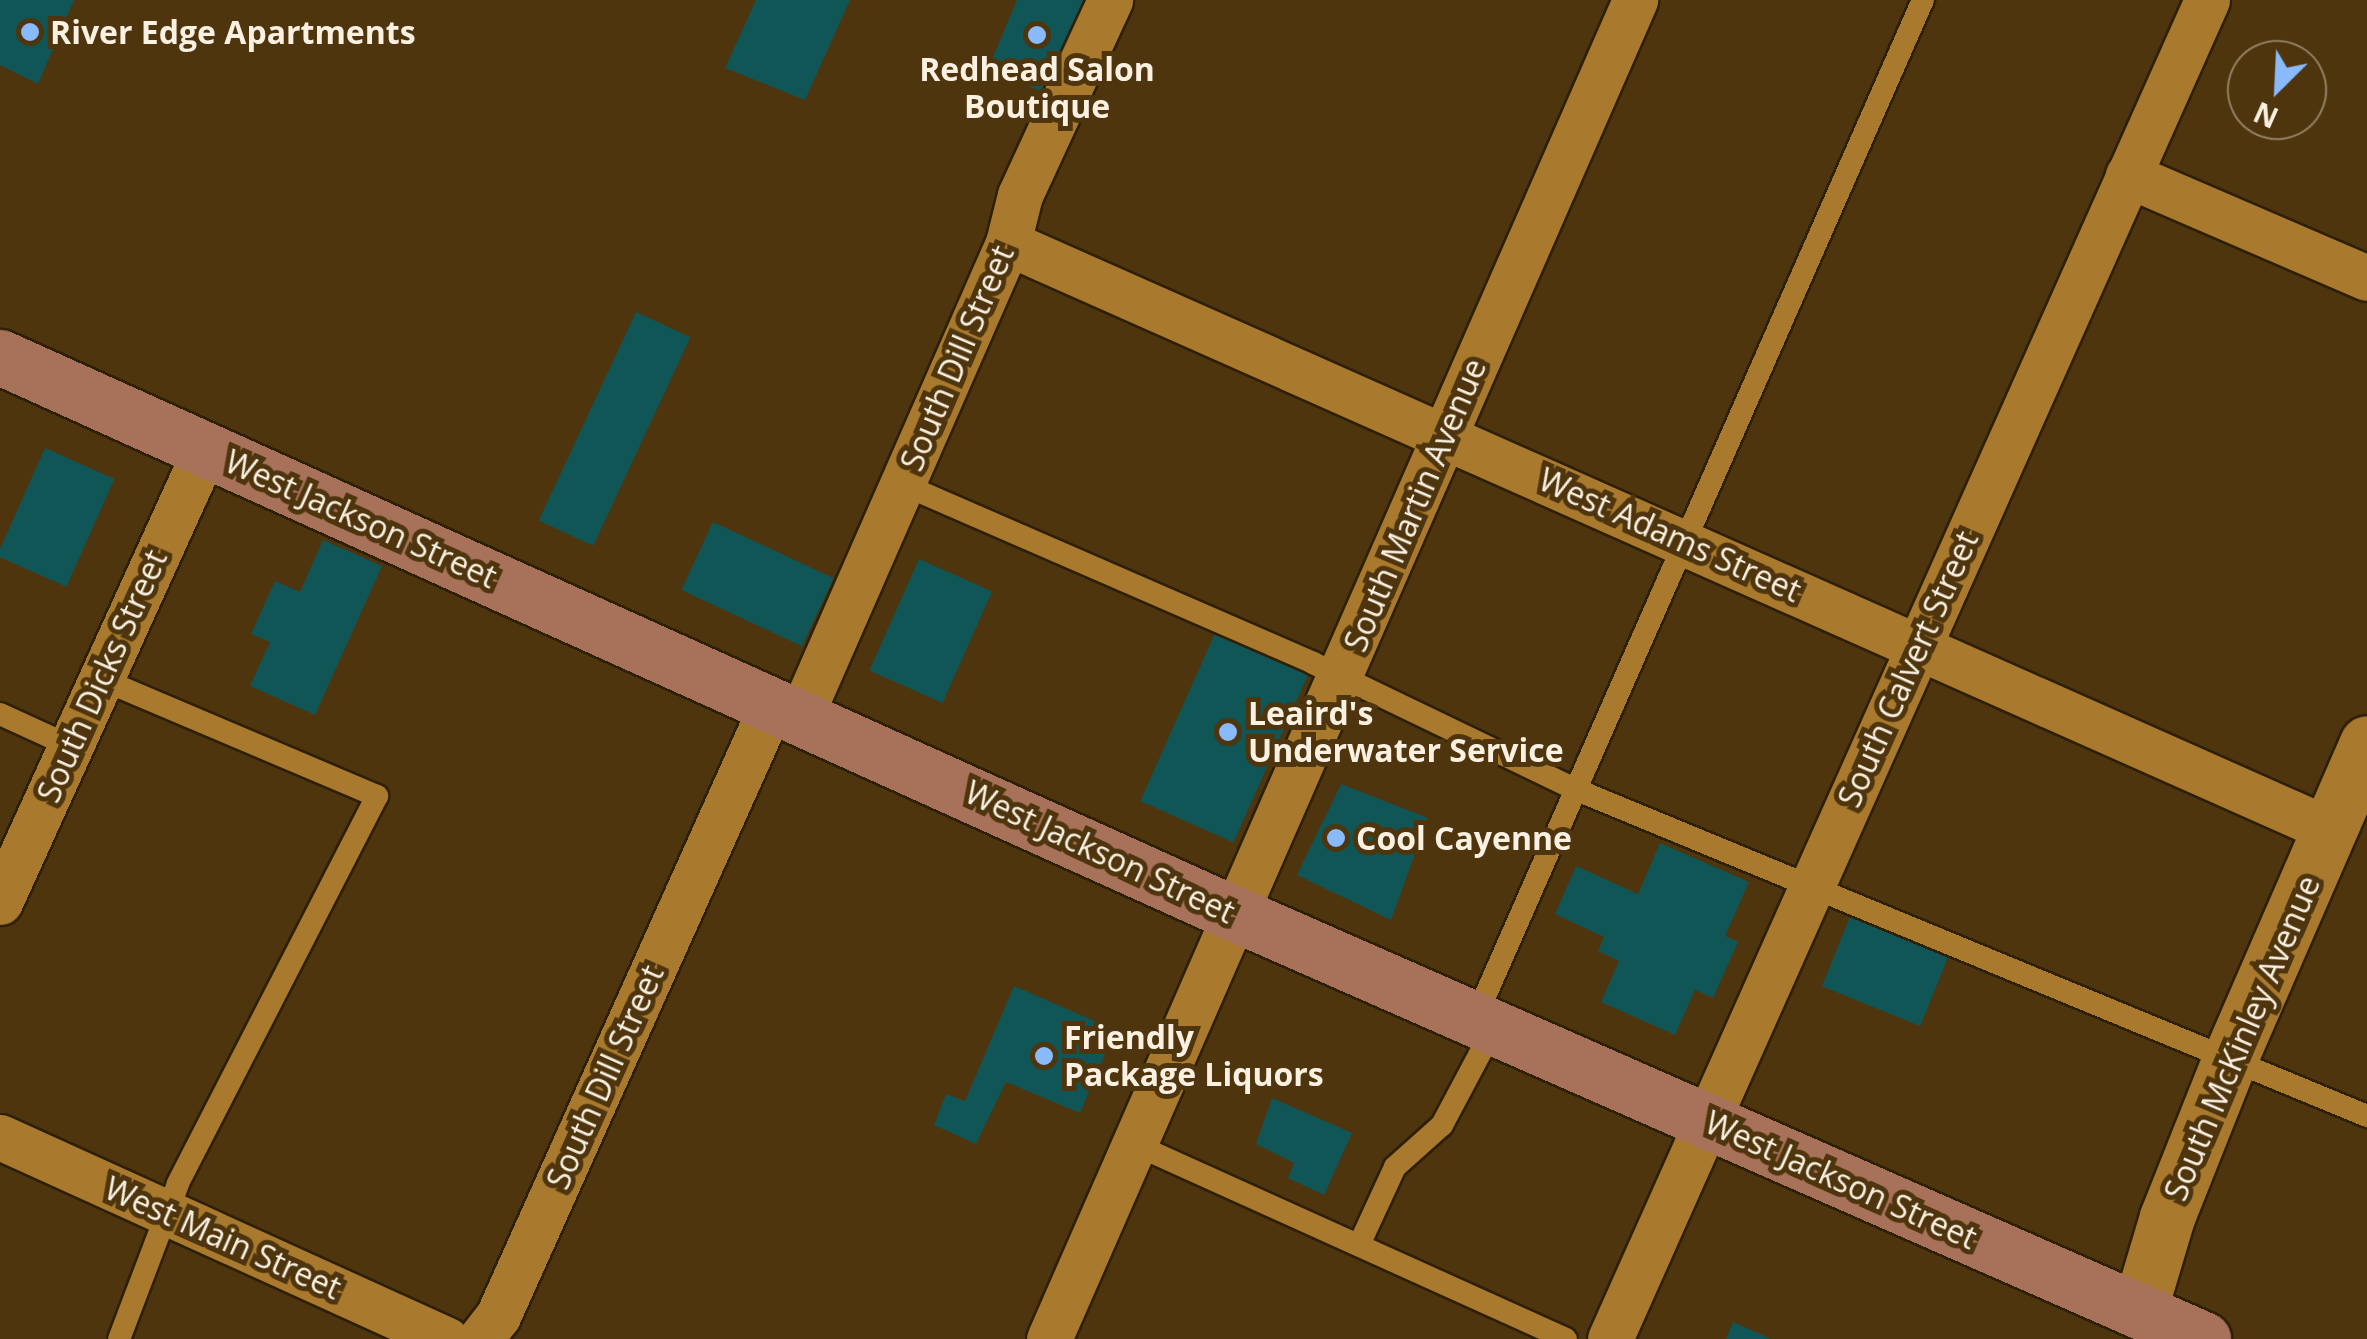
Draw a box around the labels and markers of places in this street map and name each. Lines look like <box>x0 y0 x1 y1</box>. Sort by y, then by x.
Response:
place label: River Edge Apartments <box>50 13 416 51</box>
marker: River Edge Apartments <box>19 21 41 43</box>
marker: Redhead Salon Boutique <box>1026 24 1048 46</box>
place label: Redhead Salon Boutique <box>919 51 1155 126</box>
place label: Leaird's Underwater Service <box>1248 695 1564 770</box>
marker: Leaird's Underwater Service <box>1217 721 1239 743</box>
place label: Cool Cayenne <box>1356 819 1572 857</box>
marker: Cool Cayenne <box>1325 827 1347 849</box>
place label: Friendly Package Liquors <box>1064 1019 1324 1094</box>
marker: Friendly Package Liquors <box>1033 1045 1055 1067</box>

